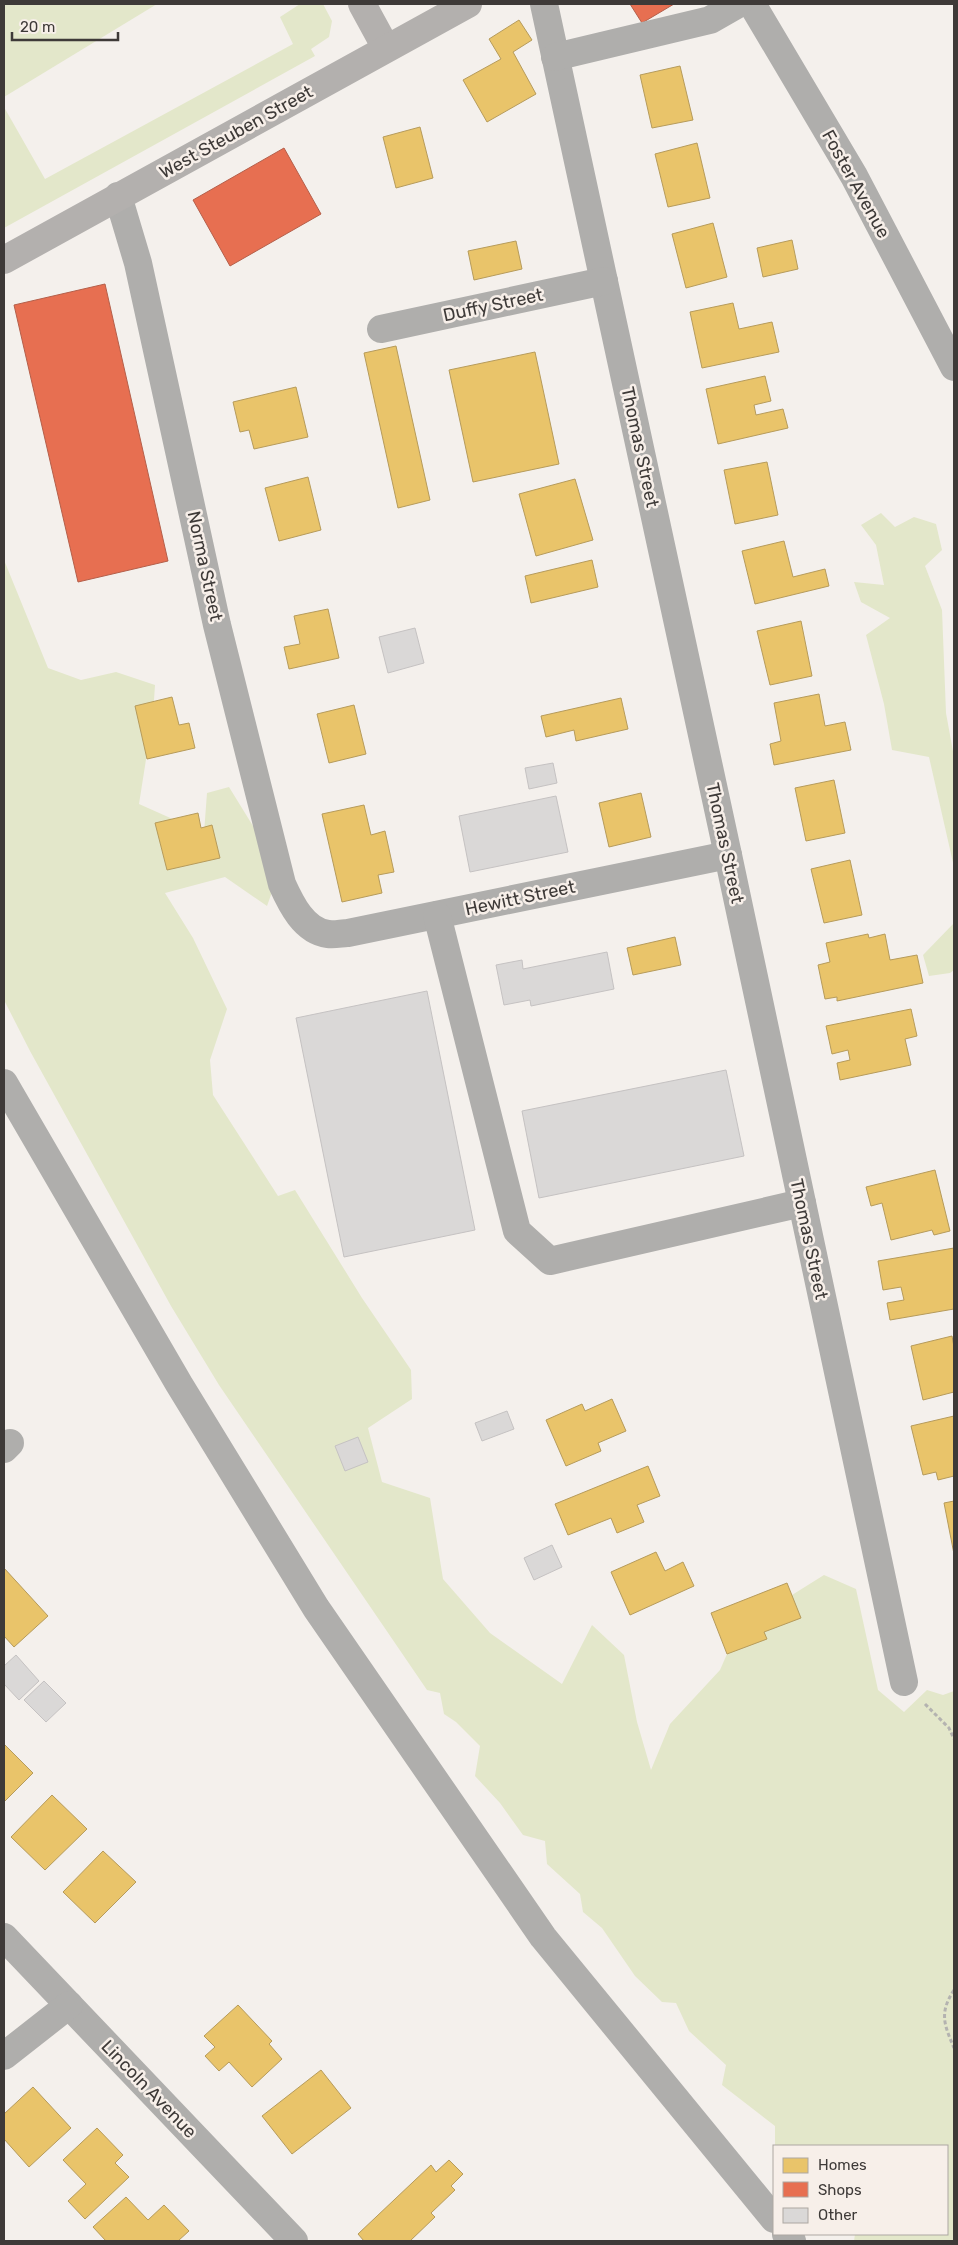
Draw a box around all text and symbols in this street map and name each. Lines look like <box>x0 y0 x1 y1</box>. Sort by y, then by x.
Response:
scale bar <box>12 10 119 42</box>
text: 20 m <box>20 18 55 36</box>
street label: West Steuben Street <box>155 81 317 183</box>
street label: Foster Avenue <box>817 126 895 242</box>
street label: Duffy Street <box>441 284 545 326</box>
street label: Thomas Street <box>616 385 664 509</box>
street label: Norma Street <box>183 509 227 623</box>
street label: Thomas Street <box>701 781 749 905</box>
street label: Hewitt Street <box>463 876 577 920</box>
street label: Thomas Street <box>785 1177 833 1301</box>
street label: Lincoln Avenue <box>97 2035 201 2143</box>
legend <box>773 2145 948 2235</box>
text: Homes <box>818 2156 867 2174</box>
text: Shops <box>818 2181 862 2199</box>
text: Other <box>818 2206 858 2224</box>

